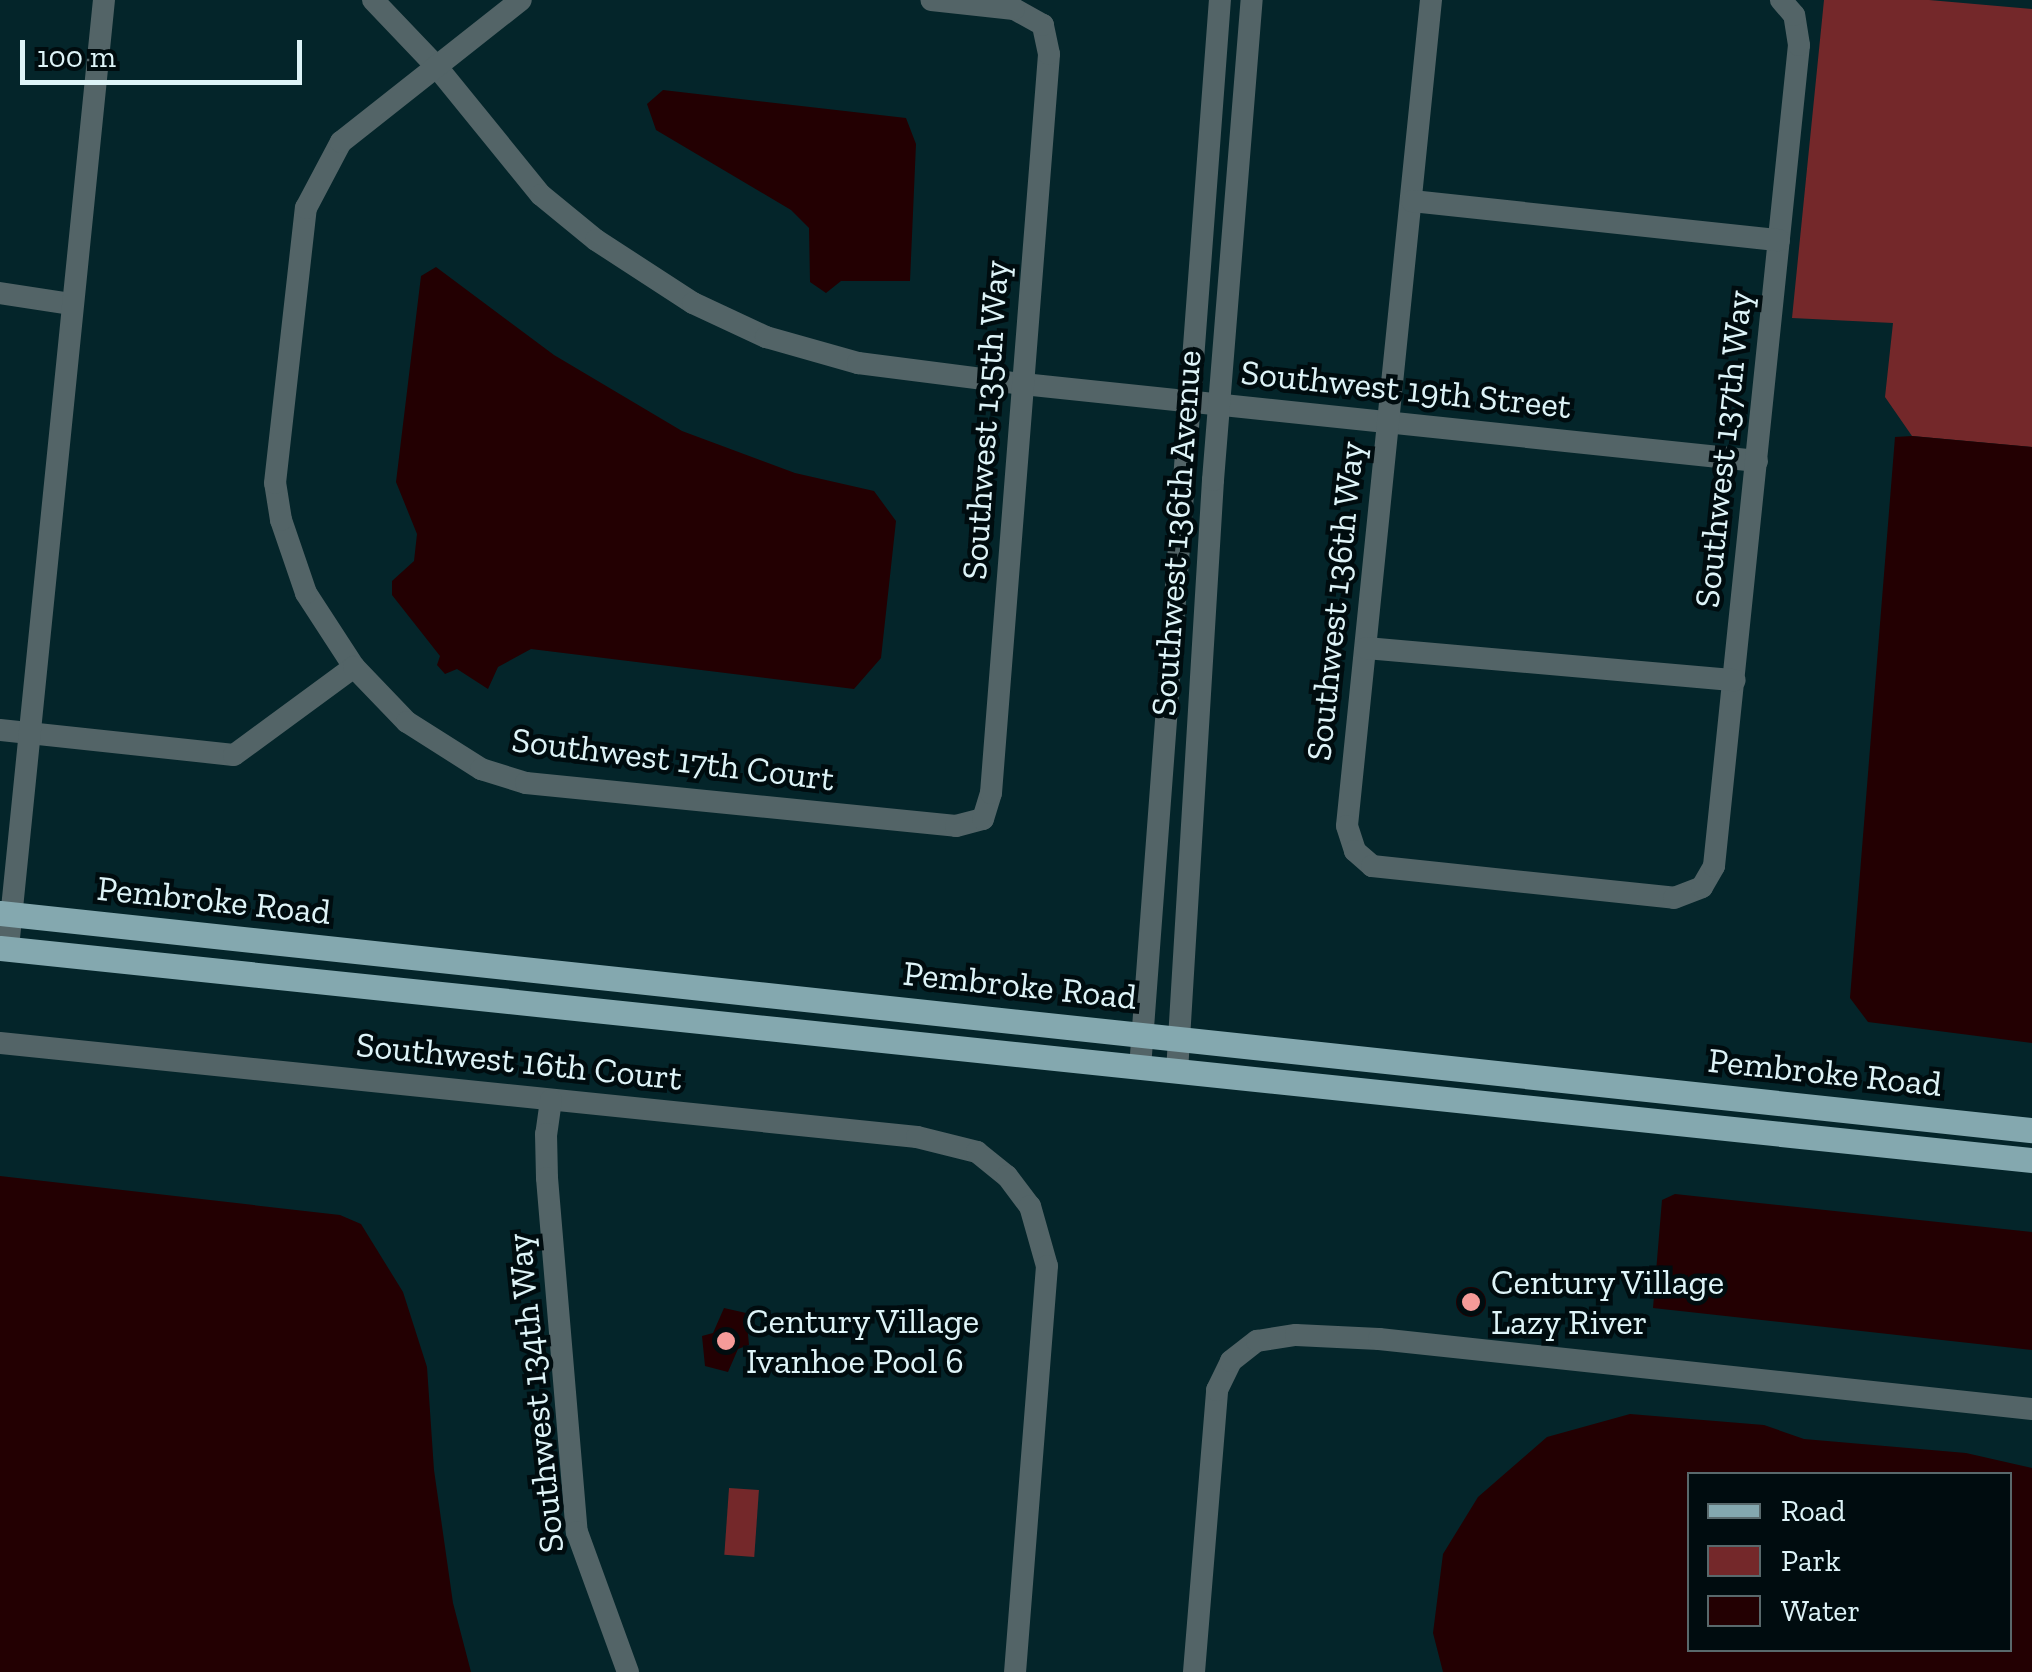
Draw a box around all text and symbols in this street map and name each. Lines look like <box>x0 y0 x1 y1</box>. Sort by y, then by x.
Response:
scale bar <box>25 20 308 82</box>
text: 100 m <box>37 39 116 75</box>
street label: Southwest 135th Way <box>953 258 1017 582</box>
street label: Southwest 137th Way <box>1685 288 1761 610</box>
street label: Southwest 136th Avenue <box>1142 348 1210 718</box>
street label: Southwest 19th Street <box>1239 351 1573 427</box>
street label: Southwest 136th Way <box>1297 439 1373 763</box>
street label: Southwest 17th Court <box>509 718 837 800</box>
street label: Pembroke Road <box>95 867 333 933</box>
street label: Pembroke Road <box>901 952 1139 1018</box>
street label: Southwest 16th Court <box>354 1023 684 1099</box>
street label: Pembroke Road <box>1706 1039 1944 1105</box>
street label: Southwest 134th Way <box>497 1230 573 1556</box>
place label: Century Village Lazy River <box>1491 1261 1726 1343</box>
marker: Century Village Lazy River <box>1460 1291 1482 1313</box>
place label: Century Village Ivanhoe Pool 6 <box>746 1300 981 1382</box>
marker: Century Village Ivanhoe Pool 6 <box>715 1330 737 1352</box>
legend <box>1687 1472 2012 1652</box>
text: Road <box>1781 1493 1846 1529</box>
text: Park <box>1781 1543 1841 1579</box>
text: Water <box>1781 1593 1860 1629</box>

